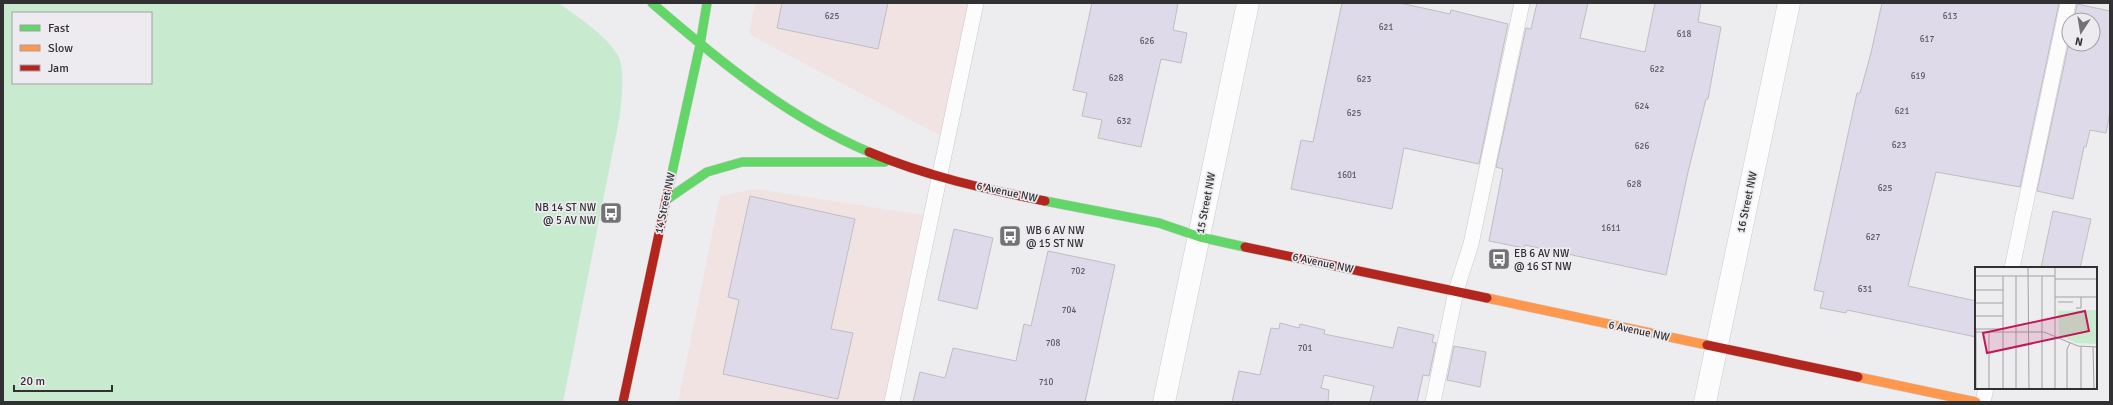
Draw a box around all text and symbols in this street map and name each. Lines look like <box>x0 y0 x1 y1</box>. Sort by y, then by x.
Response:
house number: 625 <box>825 11 839 22</box>
house number: 613 <box>1943 11 1957 22</box>
legend <box>12 12 152 84</box>
north arrow <box>2061 12 2101 52</box>
text: Fast <box>48 21 69 36</box>
house number: 621 <box>1379 22 1393 33</box>
house number: 618 <box>1677 29 1691 40</box>
house number: 617 <box>1920 34 1934 45</box>
text: N <box>2074 34 2084 48</box>
house number: 626 <box>1140 36 1154 47</box>
text: Slow <box>48 41 73 56</box>
text: Jam <box>48 61 69 76</box>
house number: 622 <box>1650 64 1664 75</box>
house number: 619 <box>1911 71 1925 82</box>
house number: 628 <box>1109 73 1123 84</box>
house number: 623 <box>1357 74 1371 85</box>
house number: 624 <box>1635 101 1649 112</box>
house number: 621 <box>1895 106 1909 117</box>
house number: 625 <box>1347 108 1361 119</box>
house number: 632 <box>1117 116 1131 127</box>
house number: 623 <box>1892 140 1906 151</box>
house number: 626 <box>1635 141 1649 152</box>
house number: 1601 <box>1337 170 1357 181</box>
street label: 16 Street NW <box>1734 170 1760 234</box>
street label: 14 Street NW <box>652 171 678 235</box>
street label: 15 Street NW <box>1194 171 1218 235</box>
street label: 6 Avenue NW <box>975 179 1039 205</box>
house number: 628 <box>1627 179 1641 190</box>
house number: 625 <box>1878 183 1892 194</box>
bus stop icon: NB 14 ST NW @ 5 AV NW <box>598 200 624 226</box>
place label: NB 14 ST NW @ 5 AV NW <box>535 201 597 227</box>
bus stop icon: WB 6 AV NW @ 15 ST NW <box>997 223 1023 249</box>
house number: 1611 <box>1601 223 1621 234</box>
place label: WB 6 AV NW @ 15 ST NW <box>1026 224 1085 250</box>
house number: 627 <box>1866 232 1880 243</box>
bus stop icon: EB 6 AV NW @ 16 ST NW <box>1486 246 1512 272</box>
place label: EB 6 AV NW @ 16 ST NW <box>1514 247 1572 273</box>
street label: 6 Avenue NW <box>1291 250 1355 276</box>
house number: 702 <box>1071 266 1085 277</box>
inset map <box>1975 267 2097 389</box>
house number: 631 <box>1858 284 1872 295</box>
house number: 704 <box>1062 305 1076 316</box>
street label: 6 Avenue NW <box>1607 318 1671 344</box>
house number: 708 <box>1046 338 1060 349</box>
house number: 701 <box>1298 343 1312 354</box>
scale bar <box>14 367 112 393</box>
text: 20 m <box>20 374 45 389</box>
house number: 710 <box>1039 377 1053 388</box>

